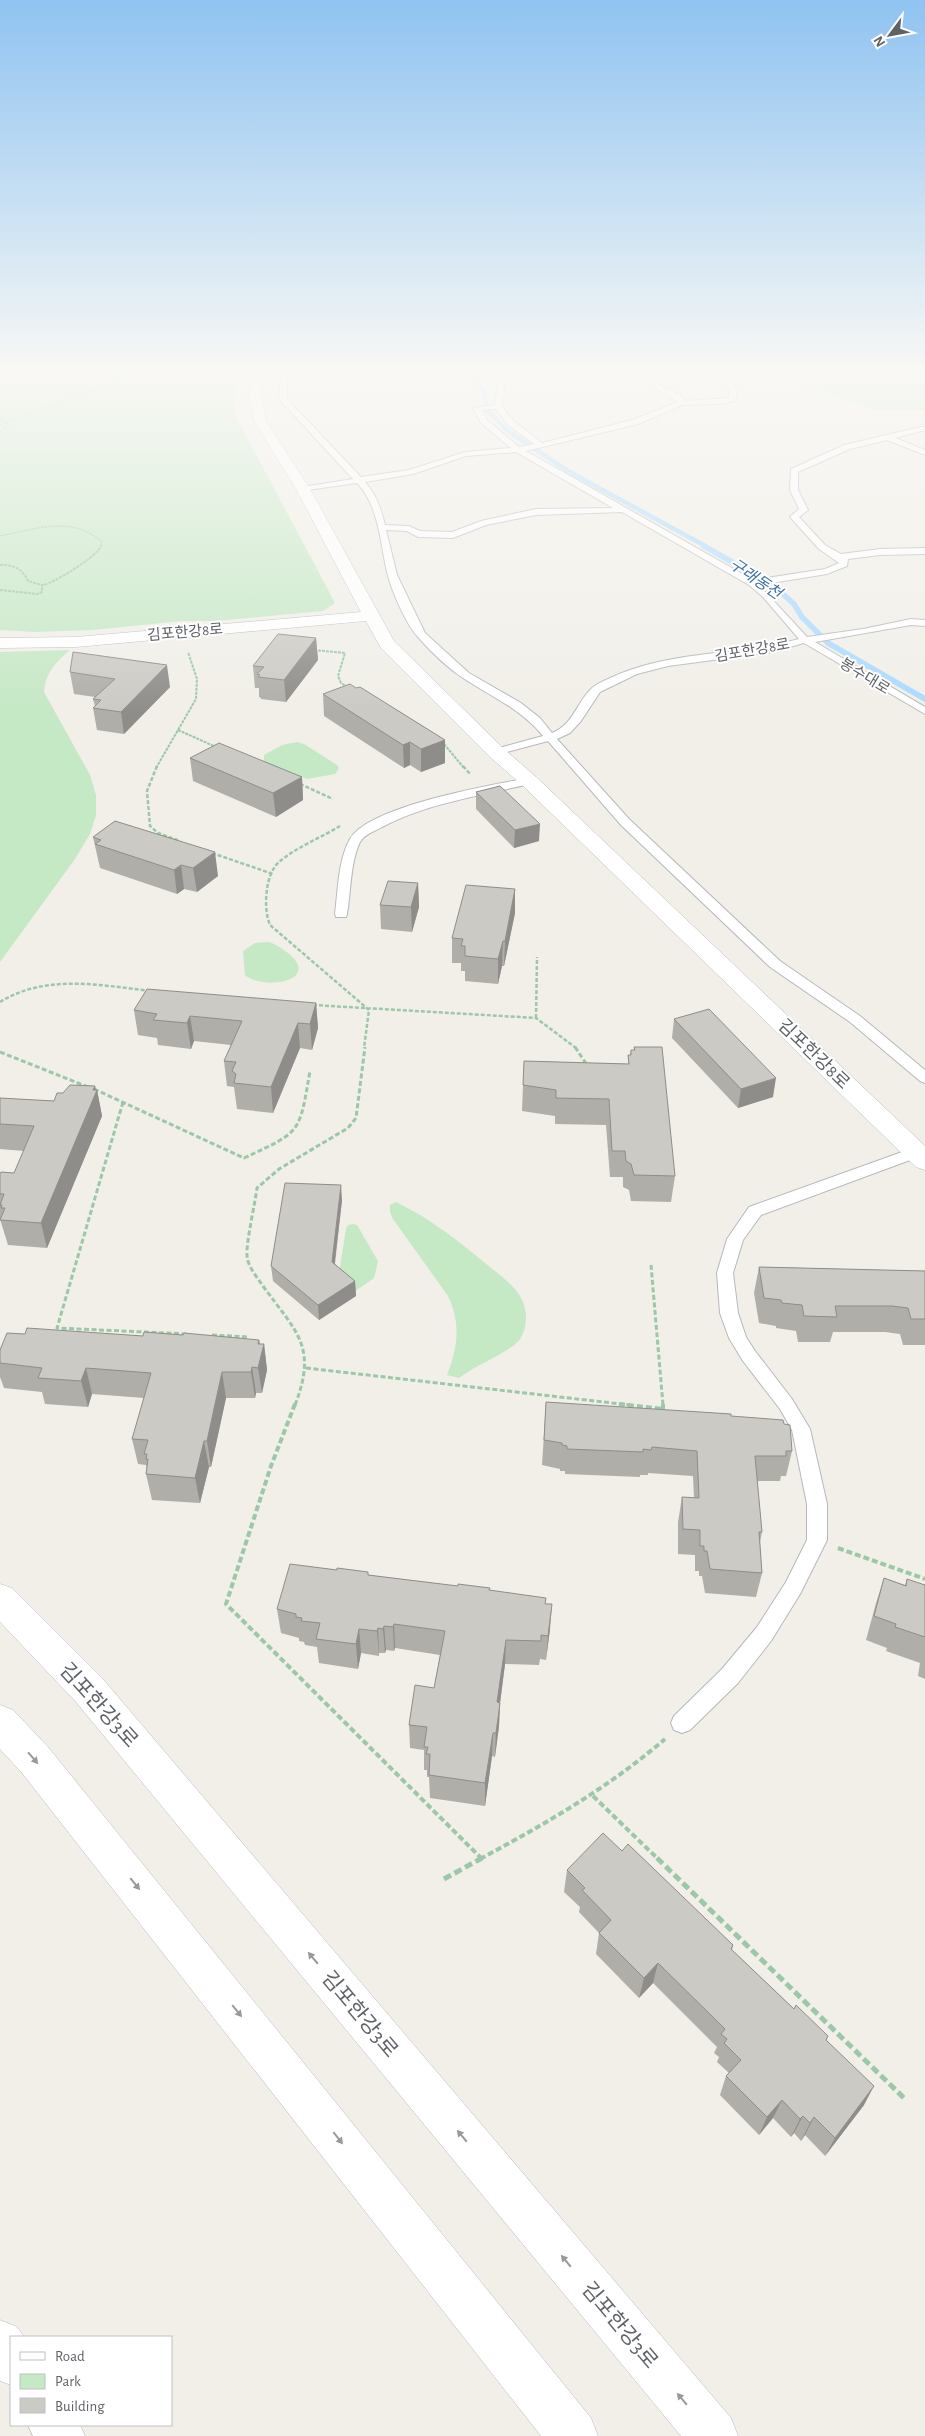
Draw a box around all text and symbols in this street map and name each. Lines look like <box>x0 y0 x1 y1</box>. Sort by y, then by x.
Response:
north arrow <box>865 10 915 60</box>
text: N <box>871 34 888 49</box>
water label: 구래동천 <box>727 555 787 603</box>
street label: 김포한강8로 <box>146 621 224 643</box>
street label: 김포한강8로 <box>713 636 791 664</box>
street label: 봉수대로 <box>837 655 893 697</box>
street label: 김포한강8로 <box>774 1015 854 1093</box>
street label: 김포한강3로 <box>56 1659 142 1751</box>
one-way arrow <box>27 1751 39 1763</box>
one-way arrow <box>129 1878 140 1891</box>
one-way arrow <box>307 1951 318 1964</box>
street label: 김포한강3로 <box>318 1967 402 2061</box>
one-way arrow <box>231 2004 242 2017</box>
one-way arrow <box>457 2130 468 2142</box>
one-way arrow <box>332 2132 343 2145</box>
one-way arrow <box>561 2254 572 2267</box>
street label: 김포한강3로 <box>578 2278 662 2372</box>
legend <box>10 2336 172 2426</box>
text: Road <box>55 2349 85 2364</box>
text: Park <box>55 2374 81 2389</box>
one-way arrow <box>676 2392 687 2405</box>
text: Building <box>55 2399 105 2414</box>

